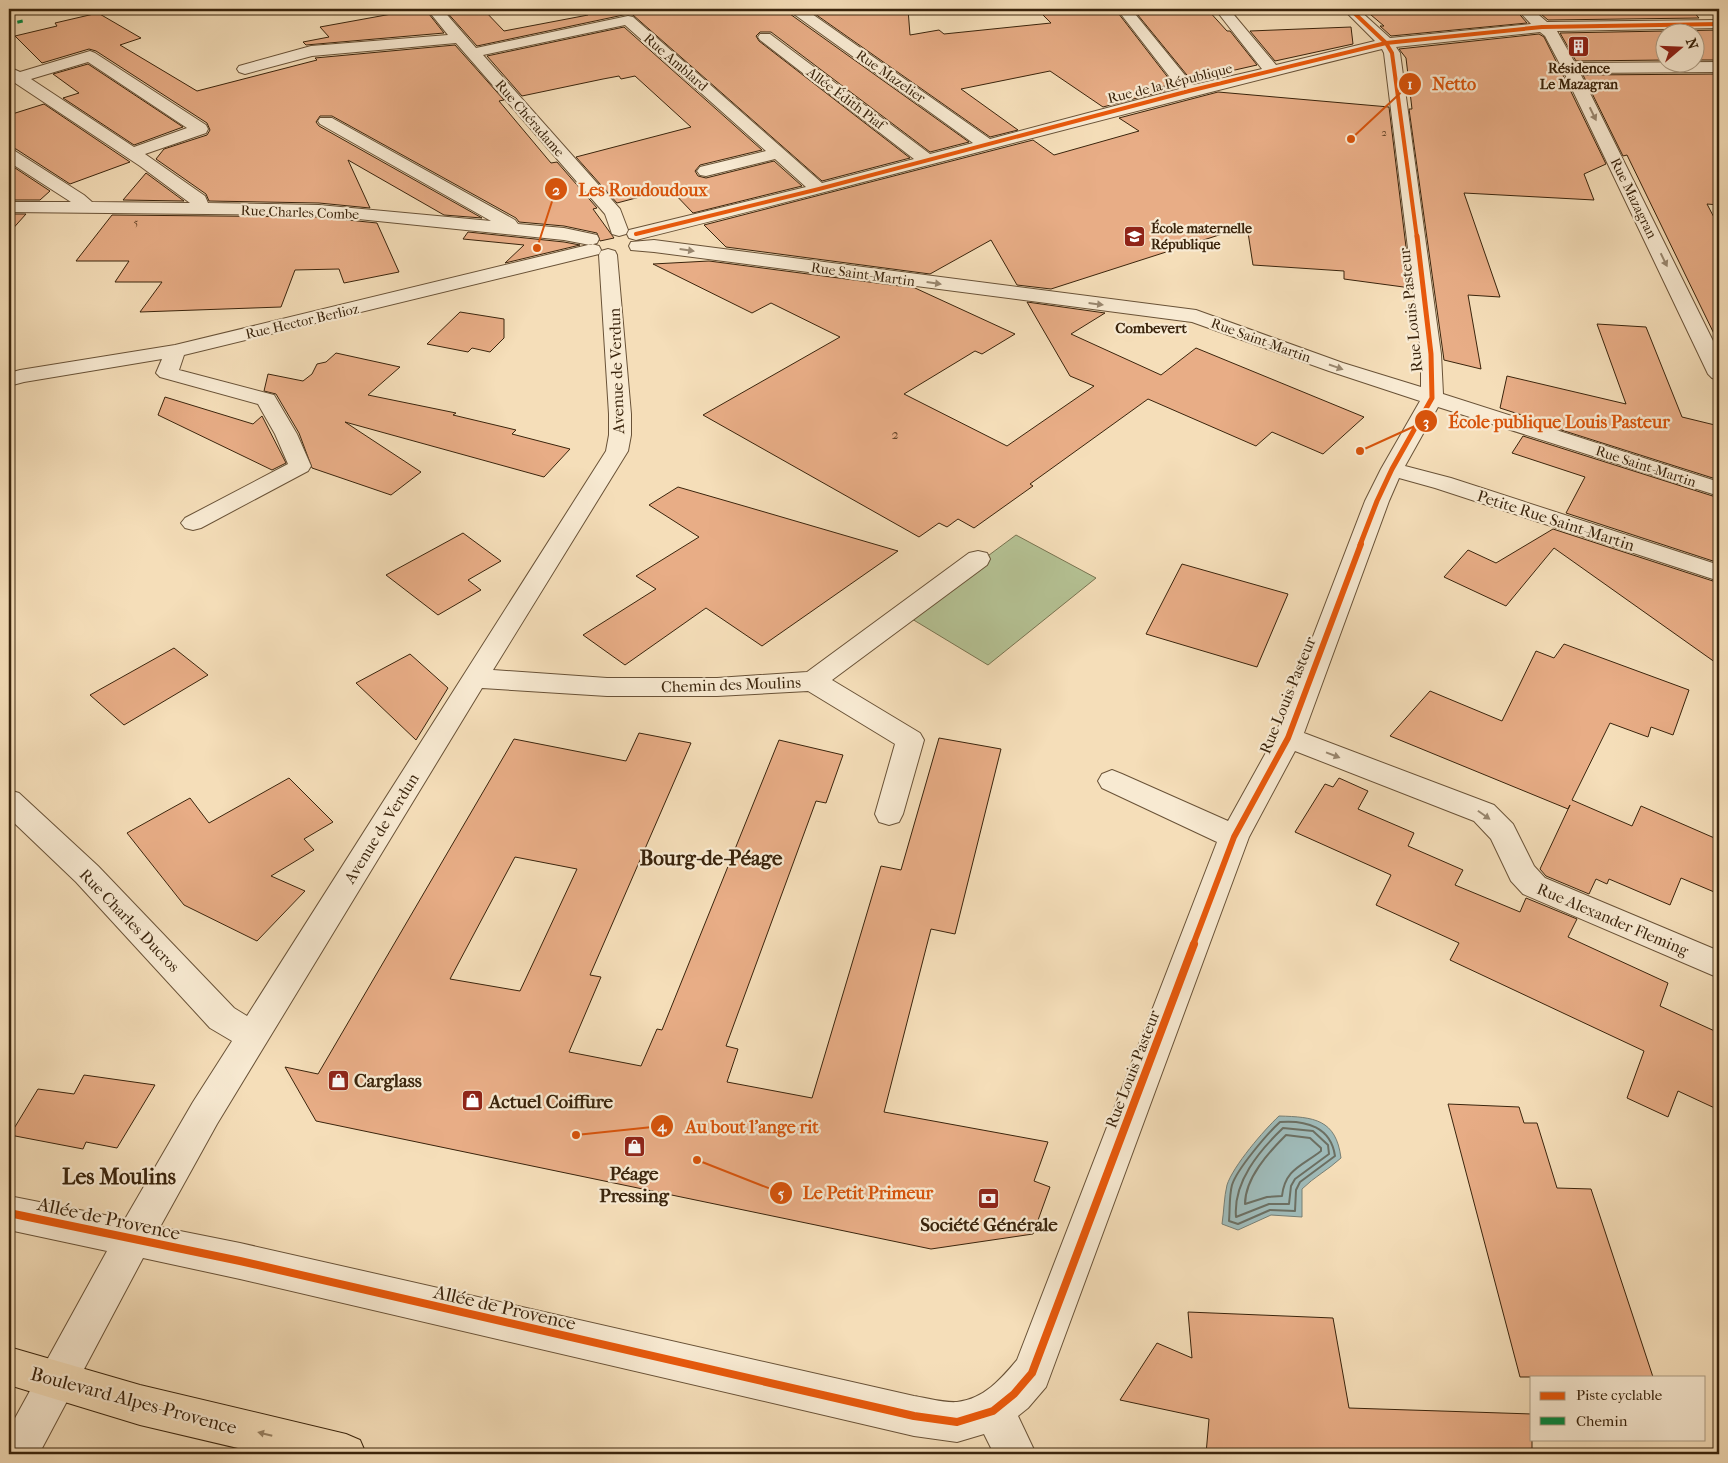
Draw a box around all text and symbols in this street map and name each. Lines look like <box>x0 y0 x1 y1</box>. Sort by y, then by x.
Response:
north arrow <box>1656 22 1706 72</box>
street label: Rue Amblard <box>640 30 711 95</box>
building icon: Résidence Le Mazagran <box>1567 34 1591 58</box>
text: N <box>1682 36 1702 52</box>
street label: Rue Mazelier <box>853 46 929 107</box>
street label: Rue de la République <box>1106 60 1234 107</box>
place label: Résidence Le Mazagran <box>1540 60 1619 93</box>
street label: Allée Édith Piaf <box>803 62 891 135</box>
callout: Netto <box>1397 67 1486 100</box>
text: Netto <box>1432 74 1476 95</box>
text: 1 <box>1407 75 1413 93</box>
street label: Rue Chéradame <box>491 76 568 161</box>
one-way arrow <box>1589 107 1597 121</box>
house number: 2 <box>1381 126 1387 139</box>
street label: Rue Mazagran <box>1607 155 1660 241</box>
callout: Les Roudoudoux <box>543 173 718 206</box>
text: Les Roudoudoux <box>578 180 708 201</box>
text: 2 <box>552 181 560 199</box>
street label: Rue Charles Combe <box>240 202 360 223</box>
house number: 5 <box>134 216 139 229</box>
place label: École maternelle République <box>1151 219 1252 253</box>
school or university icon: École maternelle République <box>1123 224 1147 248</box>
one-way arrow <box>679 246 695 254</box>
street label: Rue Louis Pasteur <box>1395 247 1426 373</box>
one-way arrow <box>1660 253 1668 267</box>
street label: Rue Saint-Martin <box>810 259 916 290</box>
one-way arrow <box>927 279 943 287</box>
street label: Rue Hector Berlioz <box>244 300 360 343</box>
one-way arrow <box>1088 300 1104 308</box>
street label: Avenue de Verdun <box>605 307 628 435</box>
street label: Rue Saint-Martin <box>1209 315 1313 366</box>
district label: Combevert <box>1115 319 1187 337</box>
one-way arrow <box>1329 363 1344 371</box>
callout: École publique Louis Pasteur <box>1413 405 1680 438</box>
text: École publique Louis Pasteur <box>1448 410 1670 433</box>
text: 3 <box>1423 413 1429 431</box>
house number: 2 <box>891 426 899 443</box>
street label: Rue Saint-Martin <box>1593 442 1698 491</box>
street label: Petite Rue Saint-Martin <box>1475 486 1638 555</box>
street label: Rue Louis Pasteur <box>1255 634 1320 757</box>
street label: Chemin des Moulins <box>661 673 801 696</box>
one-way arrow <box>1326 752 1341 759</box>
street label: Avenue de Verdun <box>339 769 423 888</box>
one-way arrow <box>1477 810 1491 820</box>
district label: Bourg-de-Péage <box>640 846 783 870</box>
street label: Rue Charles Ducros <box>76 865 184 976</box>
street label: Rue Alexander Fleming <box>1534 879 1692 960</box>
street label: Rue Louis Pasteur <box>1101 1007 1164 1131</box>
shop icon: Carglass <box>326 1068 350 1092</box>
place label: Carglass <box>354 1070 422 1092</box>
shop icon: Actuel Coiffure <box>461 1089 485 1113</box>
place label: Actuel Coiffure <box>488 1091 614 1113</box>
callout: Au bout l'ange rit <box>650 1110 828 1143</box>
text: 4 <box>657 1117 668 1135</box>
text: Au bout l'ange rit <box>684 1117 819 1138</box>
shop icon: Péage Pressing <box>622 1135 646 1159</box>
place label: Péage Pressing <box>599 1163 670 1207</box>
district label: Les Moulins <box>62 1164 176 1190</box>
callout: Le Petit Primeur <box>768 1176 944 1209</box>
text: Le Petit Primeur <box>803 1183 934 1204</box>
text: 5 <box>778 1184 785 1202</box>
bank icon: Société Générale <box>977 1186 1001 1210</box>
street label: Allée de Provence <box>34 1193 182 1245</box>
place label: Société Générale <box>920 1214 1058 1236</box>
street label: Allée de Provence <box>431 1281 578 1335</box>
street label: Boulevard Alpes-Provence <box>28 1363 239 1439</box>
legend <box>1530 1376 1706 1440</box>
text: Piste cyclable <box>1576 1386 1663 1404</box>
text: Chemin <box>1576 1412 1628 1430</box>
one-way arrow <box>257 1430 272 1438</box>

